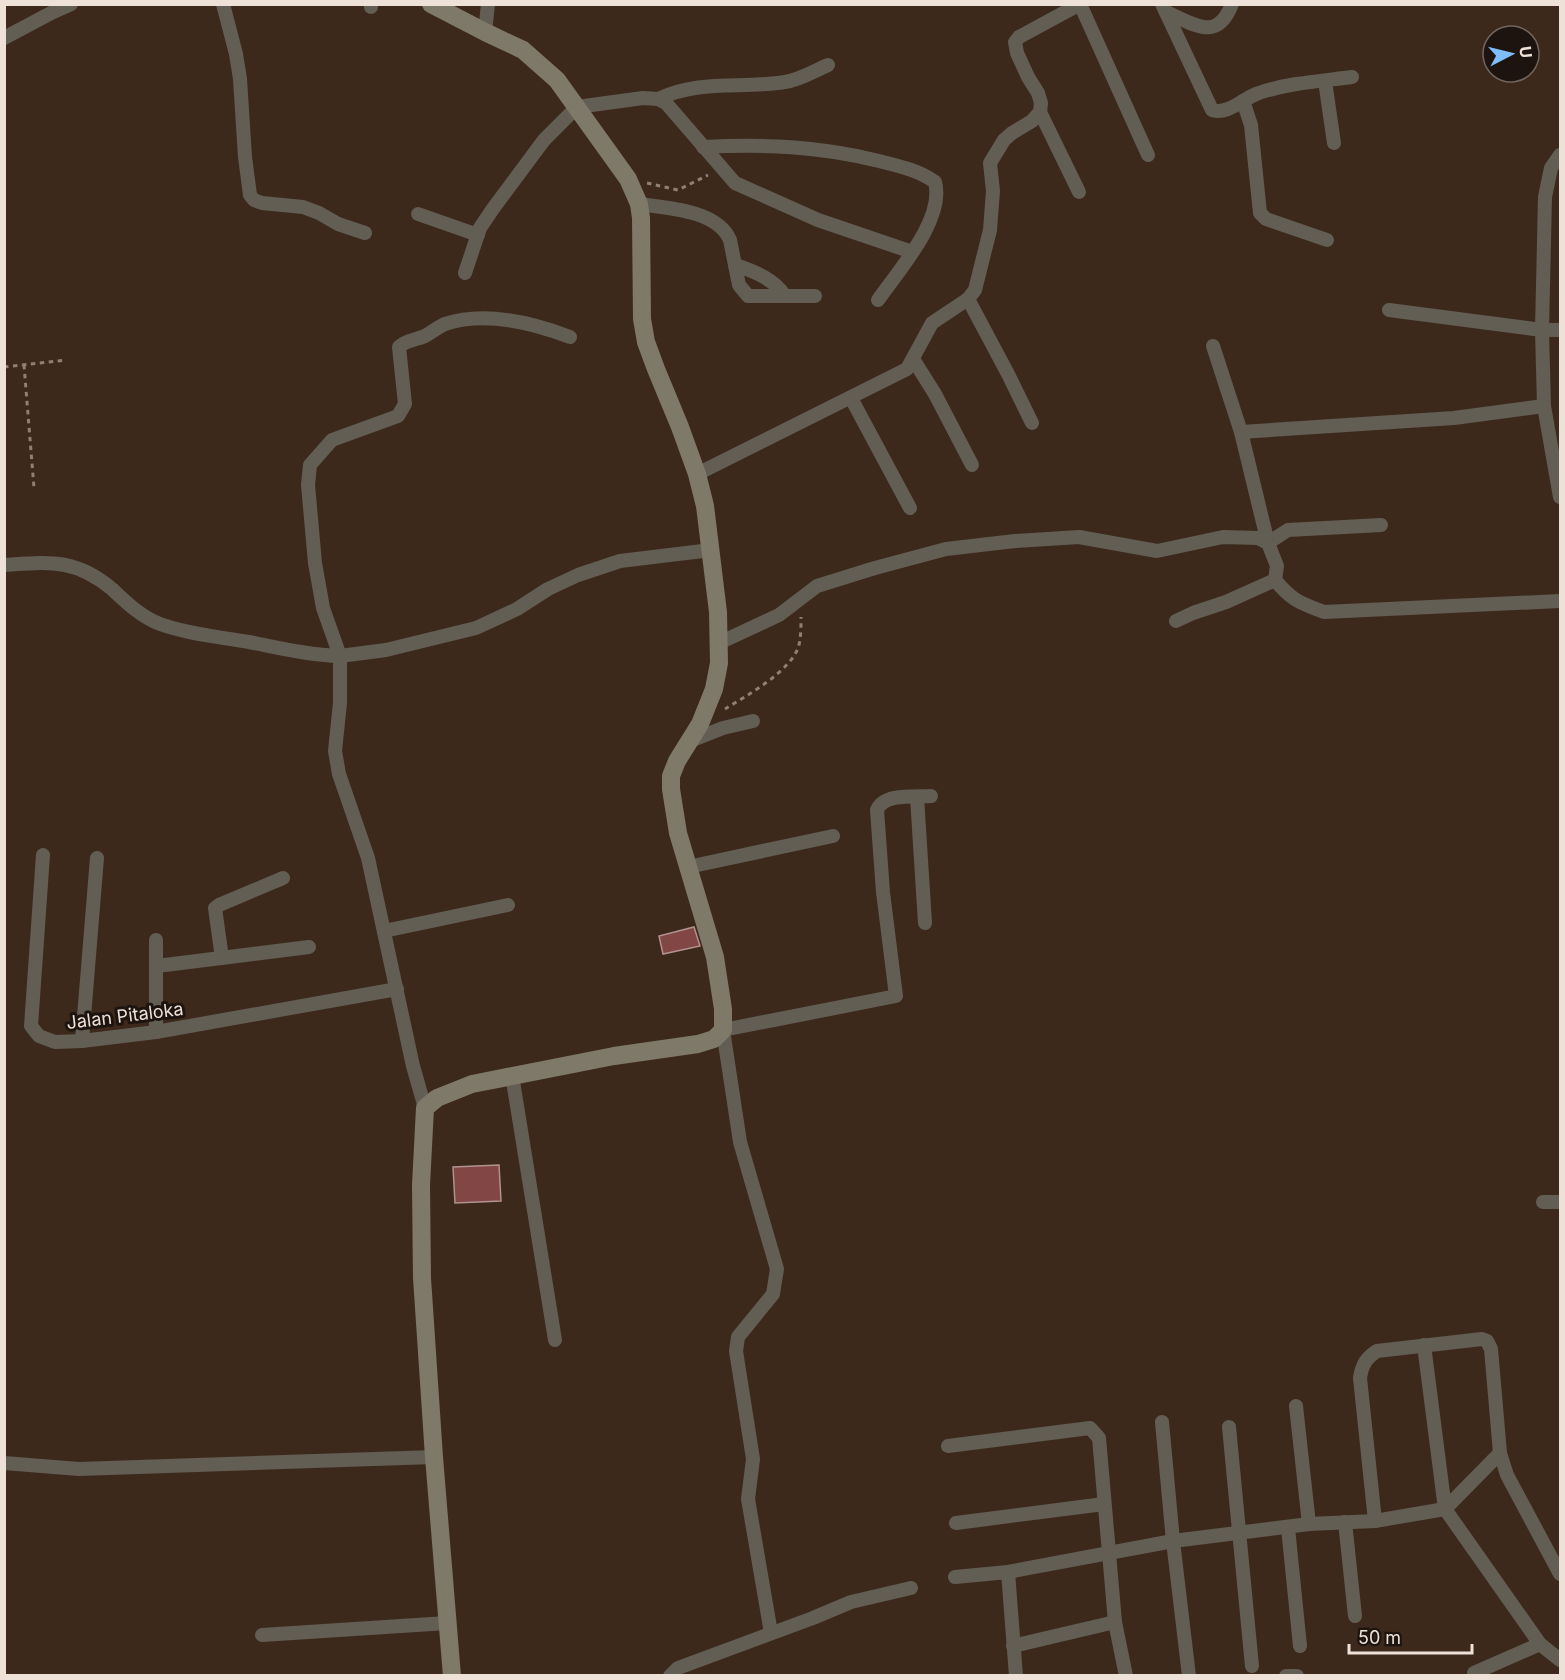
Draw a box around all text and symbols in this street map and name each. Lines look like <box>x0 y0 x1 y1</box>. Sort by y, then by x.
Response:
north arrow <box>1481 24 1541 84</box>
text: U <box>1515 45 1537 59</box>
street label: Jalan Pitaloka <box>65 998 185 1033</box>
scale bar <box>1349 1617 1472 1655</box>
text: 50 m <box>1358 1627 1401 1648</box>

